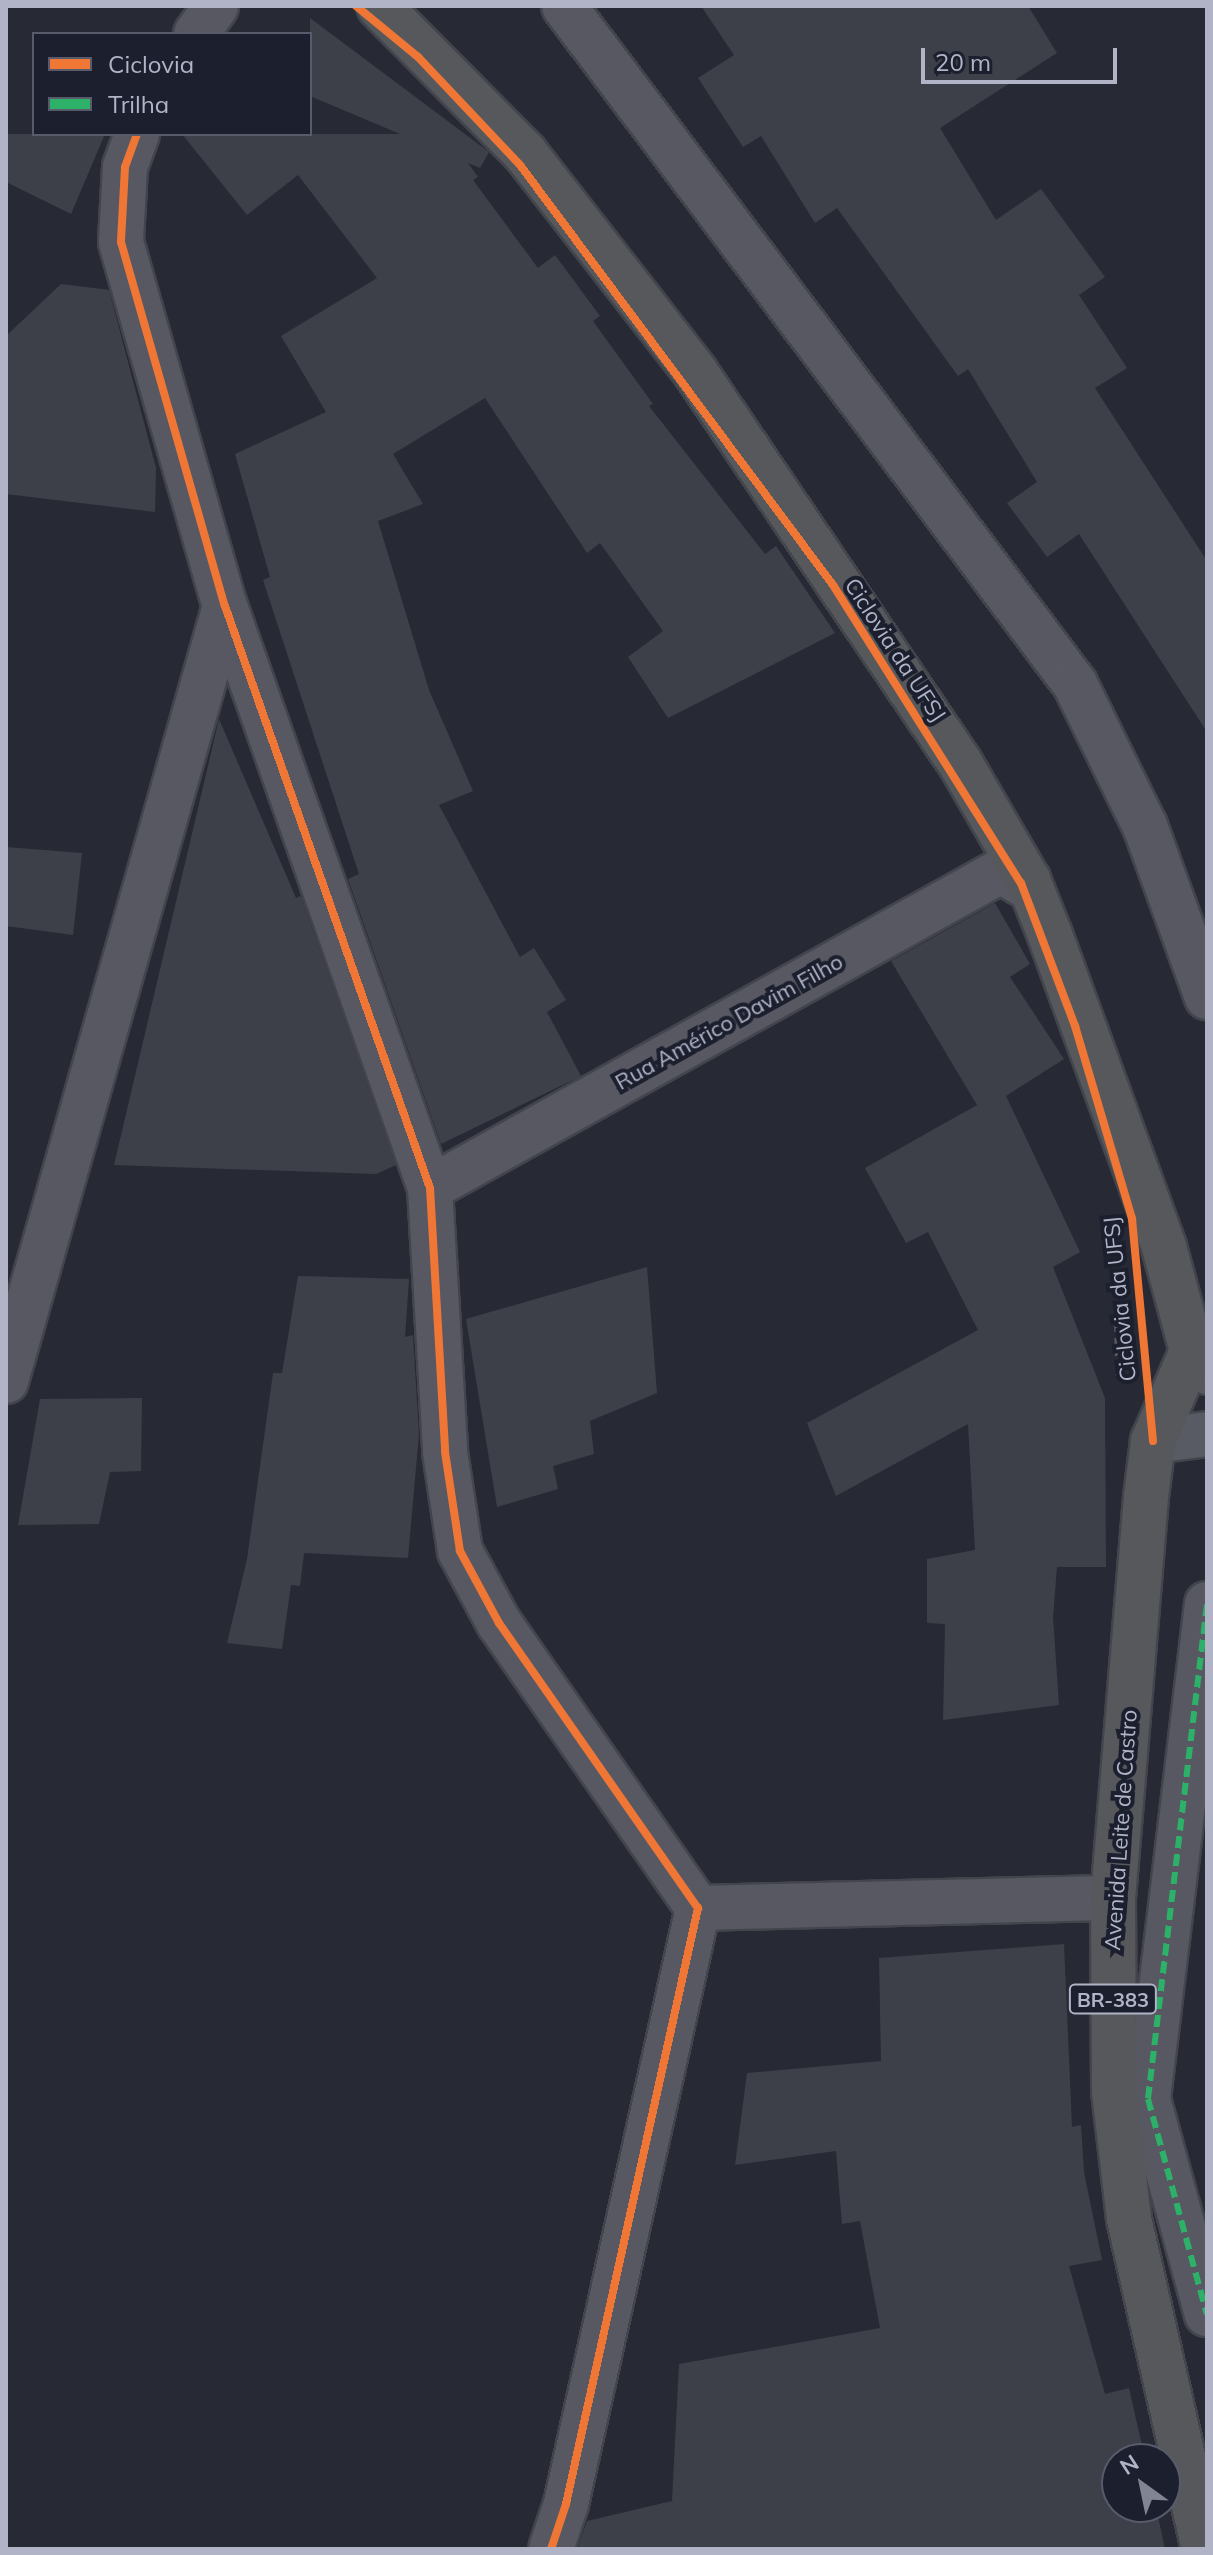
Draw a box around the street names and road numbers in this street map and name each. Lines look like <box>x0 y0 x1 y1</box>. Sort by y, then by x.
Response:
street label: Ciclovia da UFSJ <box>839 573 951 727</box>
street label: Rua Américo Davim Filho <box>611 948 847 1096</box>
street label: Ciclovia da UFSJ <box>1098 1215 1142 1383</box>
street label: Avenida Leite de Castro <box>1099 1709 1143 1951</box>
road number: BR-383 <box>1067 1983 1159 2015</box>

